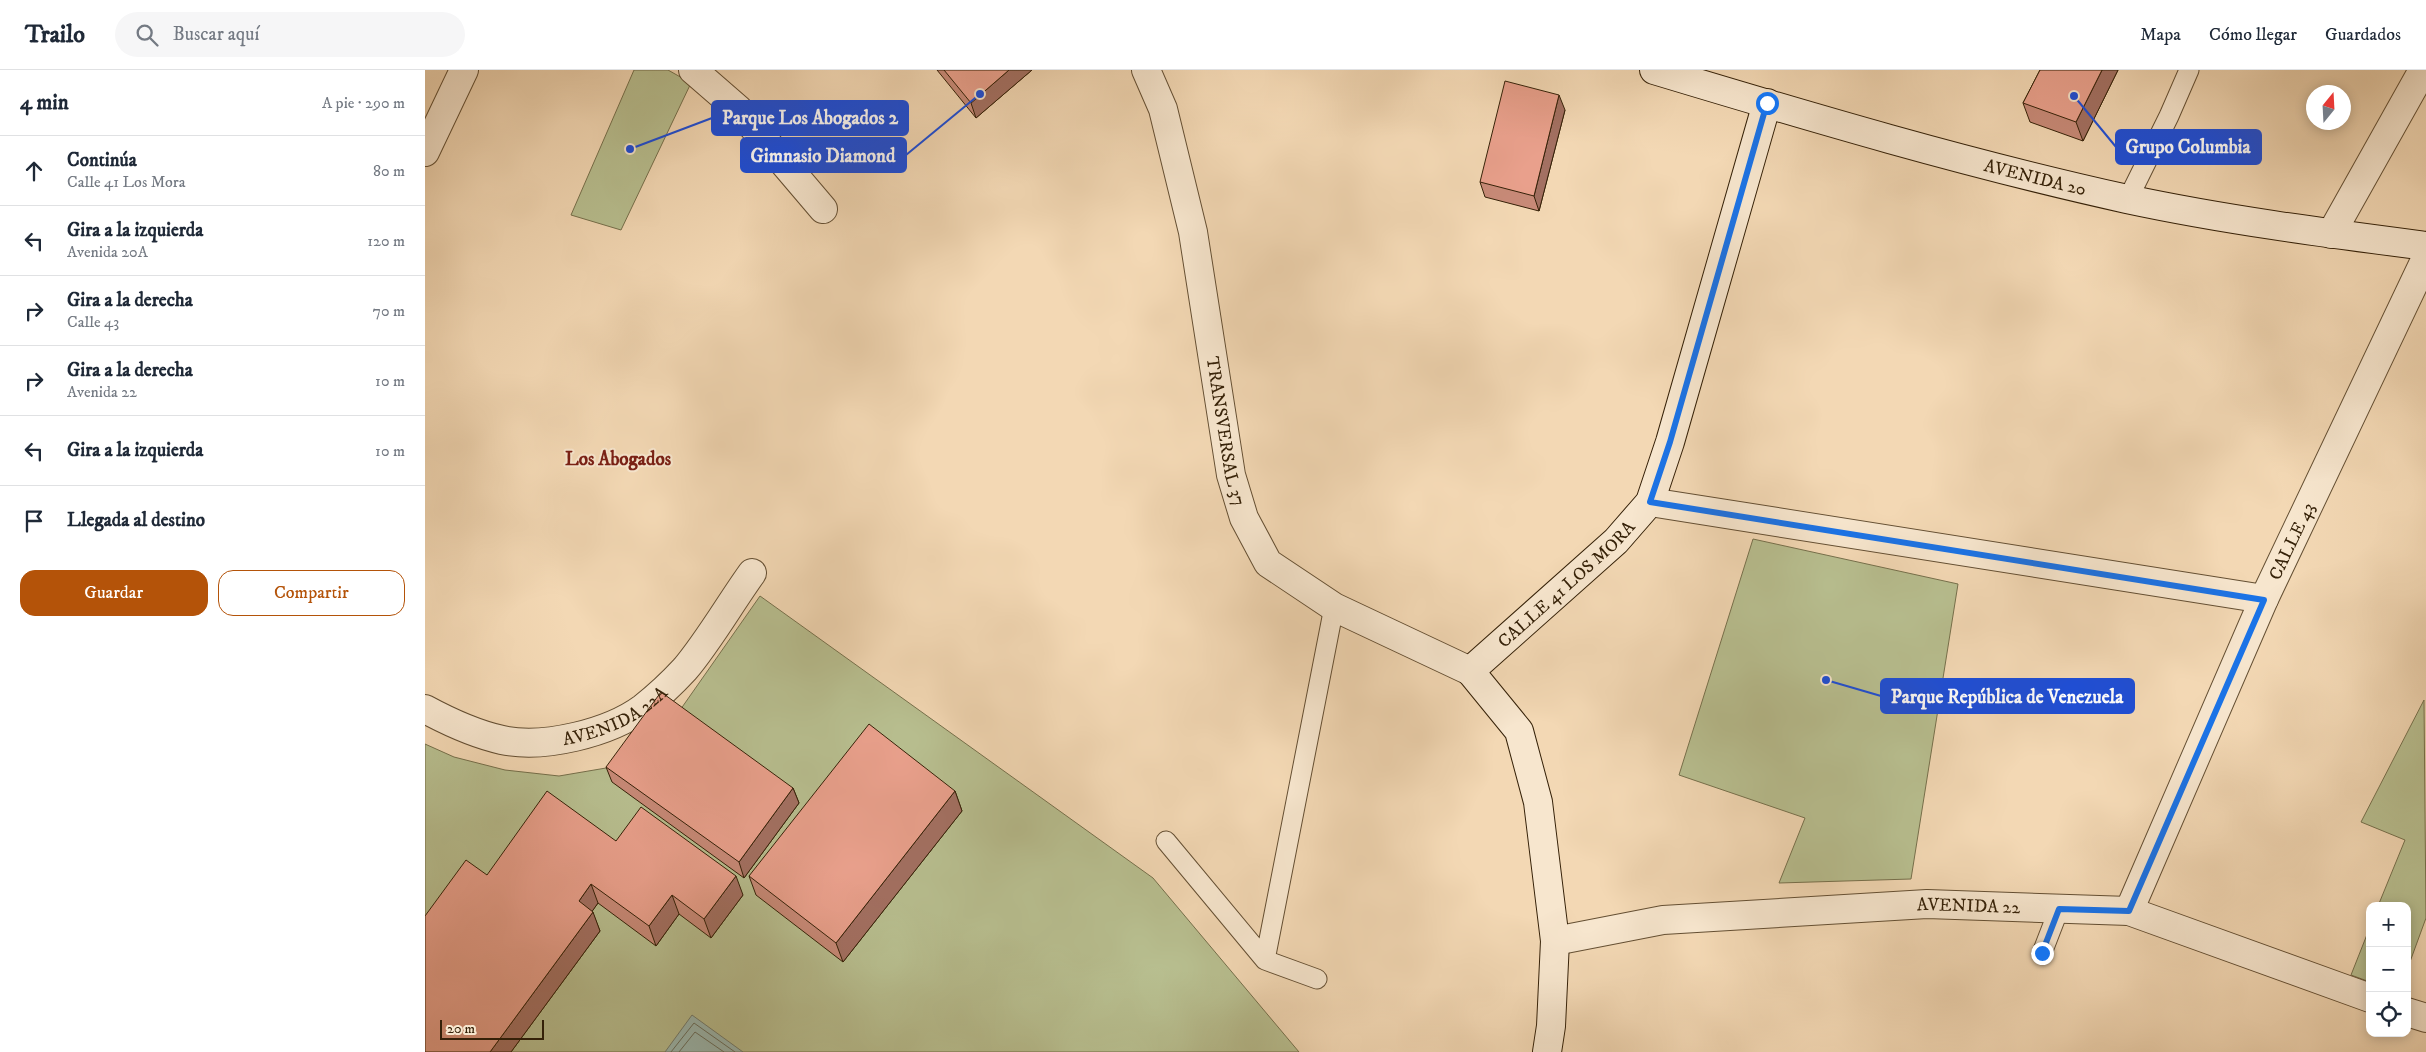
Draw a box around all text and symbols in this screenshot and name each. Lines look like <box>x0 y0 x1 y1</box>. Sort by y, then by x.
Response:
search box <box>115 12 465 57</box>
text: Trailo <box>25 20 85 50</box>
icon: search <box>133 21 161 49</box>
text: Buscar aquí <box>173 23 259 46</box>
text: Mapa <box>2140 24 2181 46</box>
text: Cómo llegar <box>2209 24 2297 46</box>
text: Guardados <box>2325 24 2401 46</box>
north arrow <box>2306 85 2351 130</box>
text: 4 min <box>20 90 69 116</box>
route start <box>1756 92 1779 115</box>
text: A pie · 290 m <box>322 93 405 113</box>
callout: Parque Los Abogados 2 <box>712 101 908 135</box>
text: Parque Los Abogados 2 <box>722 107 899 131</box>
callout: Grupo Columbia <box>2116 130 2261 164</box>
text: Grupo Columbia <box>2125 136 2251 159</box>
callout: Gimnasio Diamond <box>741 138 906 172</box>
text: Gimnasio Diamond <box>751 145 896 168</box>
text: Continúa <box>67 149 137 172</box>
street label: AVENIDA 20 <box>1982 155 2088 201</box>
icon: ahead <box>20 157 48 185</box>
text: 80 m <box>373 161 405 181</box>
text: Calle 41 Los Mora <box>67 172 186 192</box>
text: Gira a la izquierda <box>67 219 203 242</box>
icon: left <box>20 227 48 255</box>
text: 120 m <box>367 231 405 251</box>
text: Avenida 20A <box>67 242 148 262</box>
text: Gira a la derecha <box>67 289 193 312</box>
icon: right <box>20 297 48 325</box>
text: 70 m <box>373 301 405 321</box>
text: Calle 43 <box>67 312 119 332</box>
street label: TRANSVERSAL 37 <box>1201 355 1250 509</box>
text: Gira a la derecha <box>67 359 193 382</box>
icon: right <box>20 367 48 395</box>
text: 10 m <box>375 371 405 391</box>
text: Avenida 22 <box>67 382 137 402</box>
icon: left <box>20 437 48 465</box>
text: Gira a la izquierda <box>67 439 203 462</box>
text: 10 m <box>375 441 405 461</box>
district label: Los Abogados <box>565 448 672 471</box>
street label: CALLE 43 <box>2265 499 2320 584</box>
icon: arrive <box>20 507 48 535</box>
text: Llegada al destino <box>67 509 205 532</box>
street label: CALLE 41 LOS MORA <box>1494 517 1641 653</box>
button: Guardar <box>20 570 208 616</box>
button: Compartir <box>218 570 405 616</box>
callout: Parque República de Venezuela <box>1881 679 2134 713</box>
street label: AVENIDA 22A <box>561 682 673 751</box>
text: Parque República de Venezuela <box>1891 686 2124 710</box>
street label: AVENIDA 22 <box>1916 894 2021 919</box>
map controls <box>2366 902 2411 1037</box>
button: + <box>2366 902 2411 947</box>
route end <box>2031 942 2054 965</box>
button: − <box>2366 947 2411 992</box>
button: locate <box>2366 992 2411 1037</box>
scale bar <box>440 1017 544 1040</box>
text: 20 m <box>447 1020 475 1038</box>

